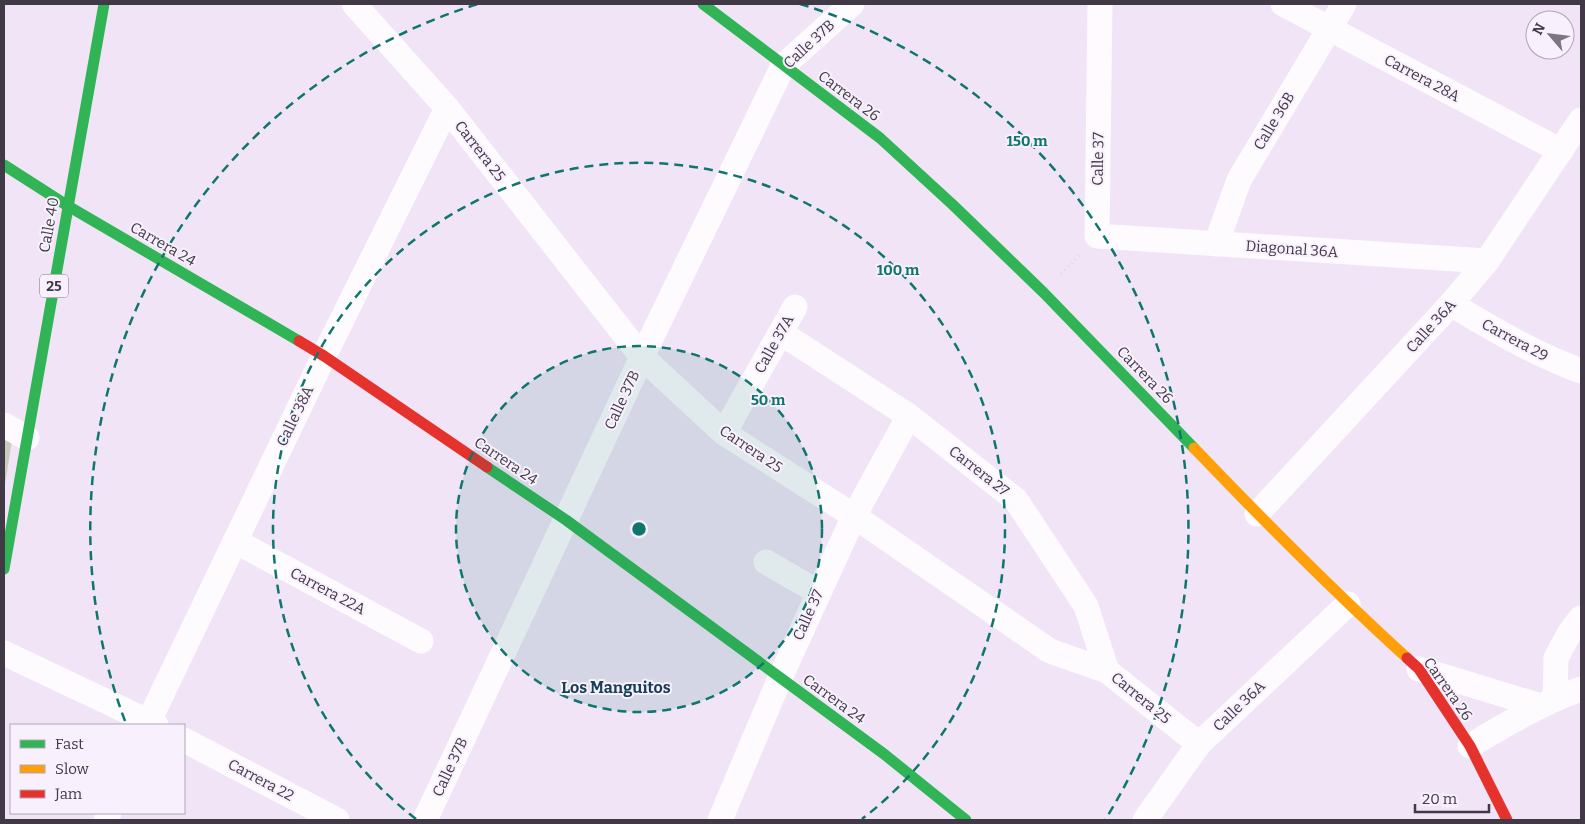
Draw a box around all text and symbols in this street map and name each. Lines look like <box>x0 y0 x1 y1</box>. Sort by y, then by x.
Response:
north arrow <box>1525 10 1575 60</box>
street label: Calle 37B <box>780 16 838 72</box>
text: N <box>1529 20 1549 38</box>
street label: Carrera 28A <box>1381 51 1463 106</box>
street label: Carrera 26 <box>815 67 884 125</box>
street label: Calle 36B <box>1250 89 1298 153</box>
street label: Carrera 25 <box>451 117 509 185</box>
text: 150 m <box>1006 132 1048 150</box>
street label: Calle 37 <box>1089 132 1107 186</box>
street label: Calle 40 <box>35 196 63 254</box>
street label: Carrera 24 <box>127 218 199 270</box>
street label: Diagonal 36A <box>1245 237 1339 261</box>
text: 100 m <box>877 261 920 279</box>
road number: 25 <box>40 274 68 298</box>
street label: Calle 36A <box>1402 295 1460 356</box>
street label: Calle 37A <box>751 311 798 376</box>
street label: Carrera 29 <box>1479 315 1551 365</box>
street label: Carrera 26 <box>1113 343 1177 408</box>
street label: Calle 37B <box>600 368 644 432</box>
street label: Calle 38A <box>273 383 317 449</box>
text: 50 m <box>751 391 786 409</box>
street label: Carrera 25 <box>716 421 786 477</box>
street label: Carrera 24 <box>471 433 541 489</box>
street label: Carrera 27 <box>945 442 1013 500</box>
centre of rings <box>630 520 648 538</box>
street label: Carrera 22A <box>287 564 369 619</box>
street label: Calle 37 <box>789 586 827 643</box>
street label: Carrera 26 <box>1420 654 1476 724</box>
street label: Carrera 25 <box>1107 668 1175 728</box>
street label: Carrera 24 <box>799 670 869 728</box>
street label: Calle 36A <box>1209 677 1269 735</box>
district label: Los Manguitos <box>561 678 671 697</box>
legend <box>10 724 185 814</box>
text: Fast <box>55 735 84 753</box>
street label: Calle 37B <box>428 735 472 799</box>
street label: Carrera 22 <box>225 755 297 805</box>
text: Slow <box>55 760 90 778</box>
scale bar <box>1415 782 1489 814</box>
text: Jam <box>54 785 83 803</box>
text: 20 m <box>1422 790 1458 808</box>

